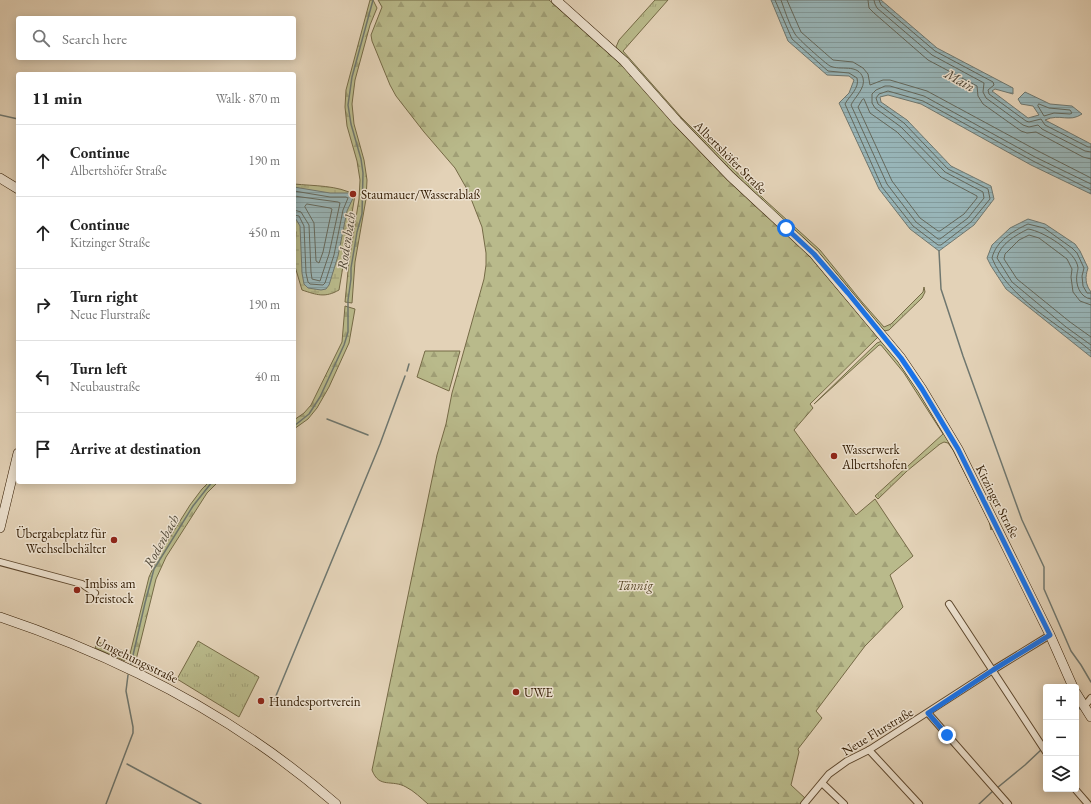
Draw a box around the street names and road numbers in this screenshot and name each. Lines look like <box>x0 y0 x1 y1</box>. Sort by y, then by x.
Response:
street label: Albertshöfer Straße <box>690 116 771 198</box>
street label: Kitzinger Straße <box>972 462 1023 541</box>
street label: Umgehungsstraße <box>93 632 181 687</box>
street label: Neue Flurstraße <box>838 703 916 759</box>

